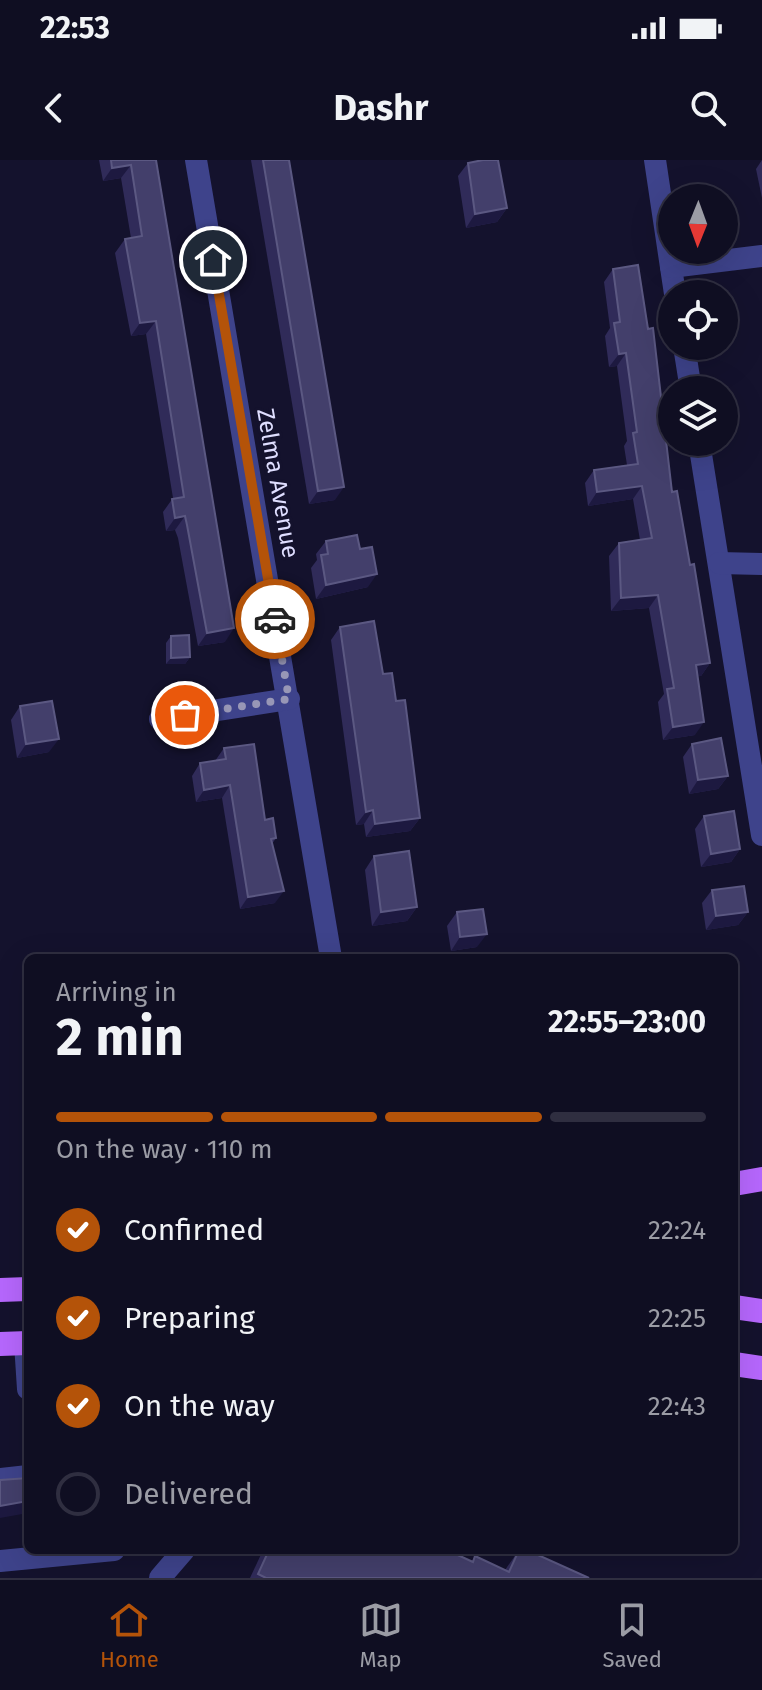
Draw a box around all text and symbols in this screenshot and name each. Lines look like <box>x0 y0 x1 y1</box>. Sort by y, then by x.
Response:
text: 22:53 <box>40 10 110 46</box>
icon: back <box>32 86 76 130</box>
text: Dashr <box>333 86 429 130</box>
icon: search <box>686 86 730 130</box>
north arrow <box>658 184 738 264</box>
map controls <box>658 184 738 456</box>
pin <box>179 226 247 294</box>
icon: home <box>191 238 235 282</box>
button: locate <box>658 280 738 360</box>
button: layers <box>658 376 738 456</box>
street label: Zelma Avenue <box>251 406 305 560</box>
courier <box>235 579 315 659</box>
icon: car <box>253 597 297 641</box>
pin <box>151 681 219 749</box>
icon: bag <box>163 693 207 737</box>
text: Arriving in <box>56 977 177 1008</box>
text: 22:55–23:00 <box>548 1004 706 1040</box>
text: 2 min <box>56 1006 184 1069</box>
text: On the way · 110 m <box>56 1134 273 1165</box>
icon: check <box>56 1208 100 1252</box>
text: Confirmed <box>124 1212 264 1248</box>
text: 22:24 <box>648 1215 706 1246</box>
icon: check <box>56 1296 100 1340</box>
text: Preparing <box>124 1300 255 1336</box>
text: 22:25 <box>648 1303 706 1334</box>
icon: check <box>56 1384 100 1428</box>
text: On the way <box>124 1388 275 1424</box>
text: 22:43 <box>648 1391 706 1422</box>
text: Delivered <box>124 1476 253 1512</box>
tab: Home <box>100 1598 159 1673</box>
tab: Map <box>359 1598 403 1673</box>
tab: Saved <box>603 1598 662 1673</box>

